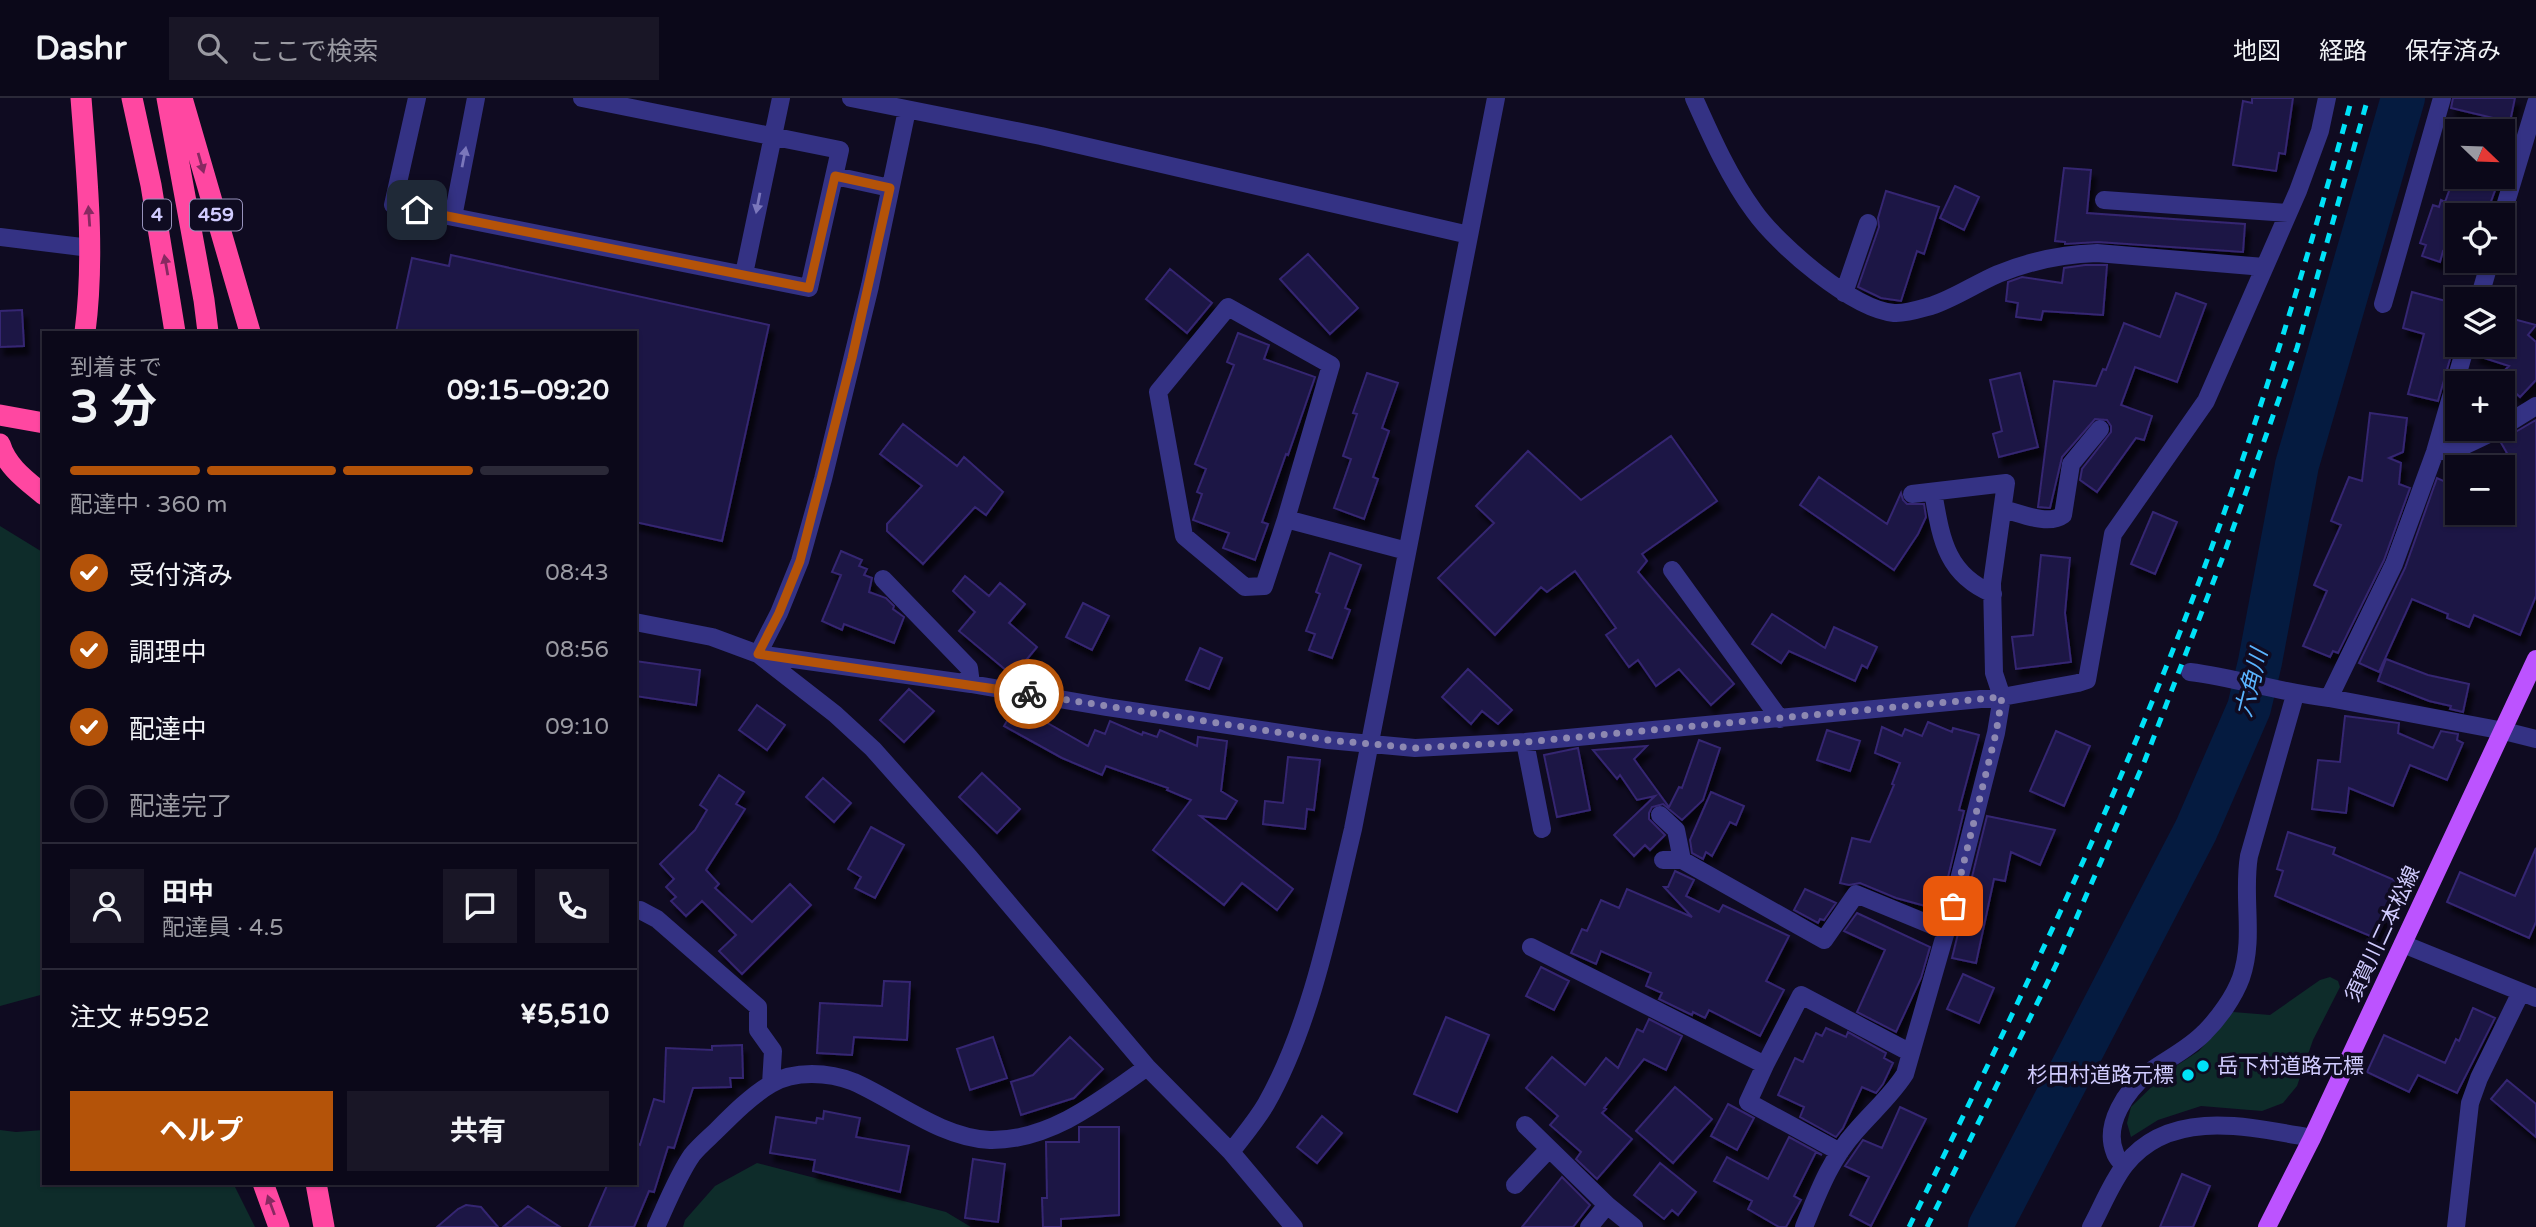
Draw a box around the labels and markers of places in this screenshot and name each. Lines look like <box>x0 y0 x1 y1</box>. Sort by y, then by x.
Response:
pin <box>387 180 447 240</box>
pin <box>1923 876 1983 936</box>
place label: 岳下村道路元標 <box>2217 1054 2364 1079</box>
marker: 岳下村道路元標 <box>2195 1058 2211 1074</box>
place label: 杉田村道路元標 <box>2027 1063 2174 1088</box>
marker: 杉田村道路元標 <box>2180 1067 2196 1083</box>

